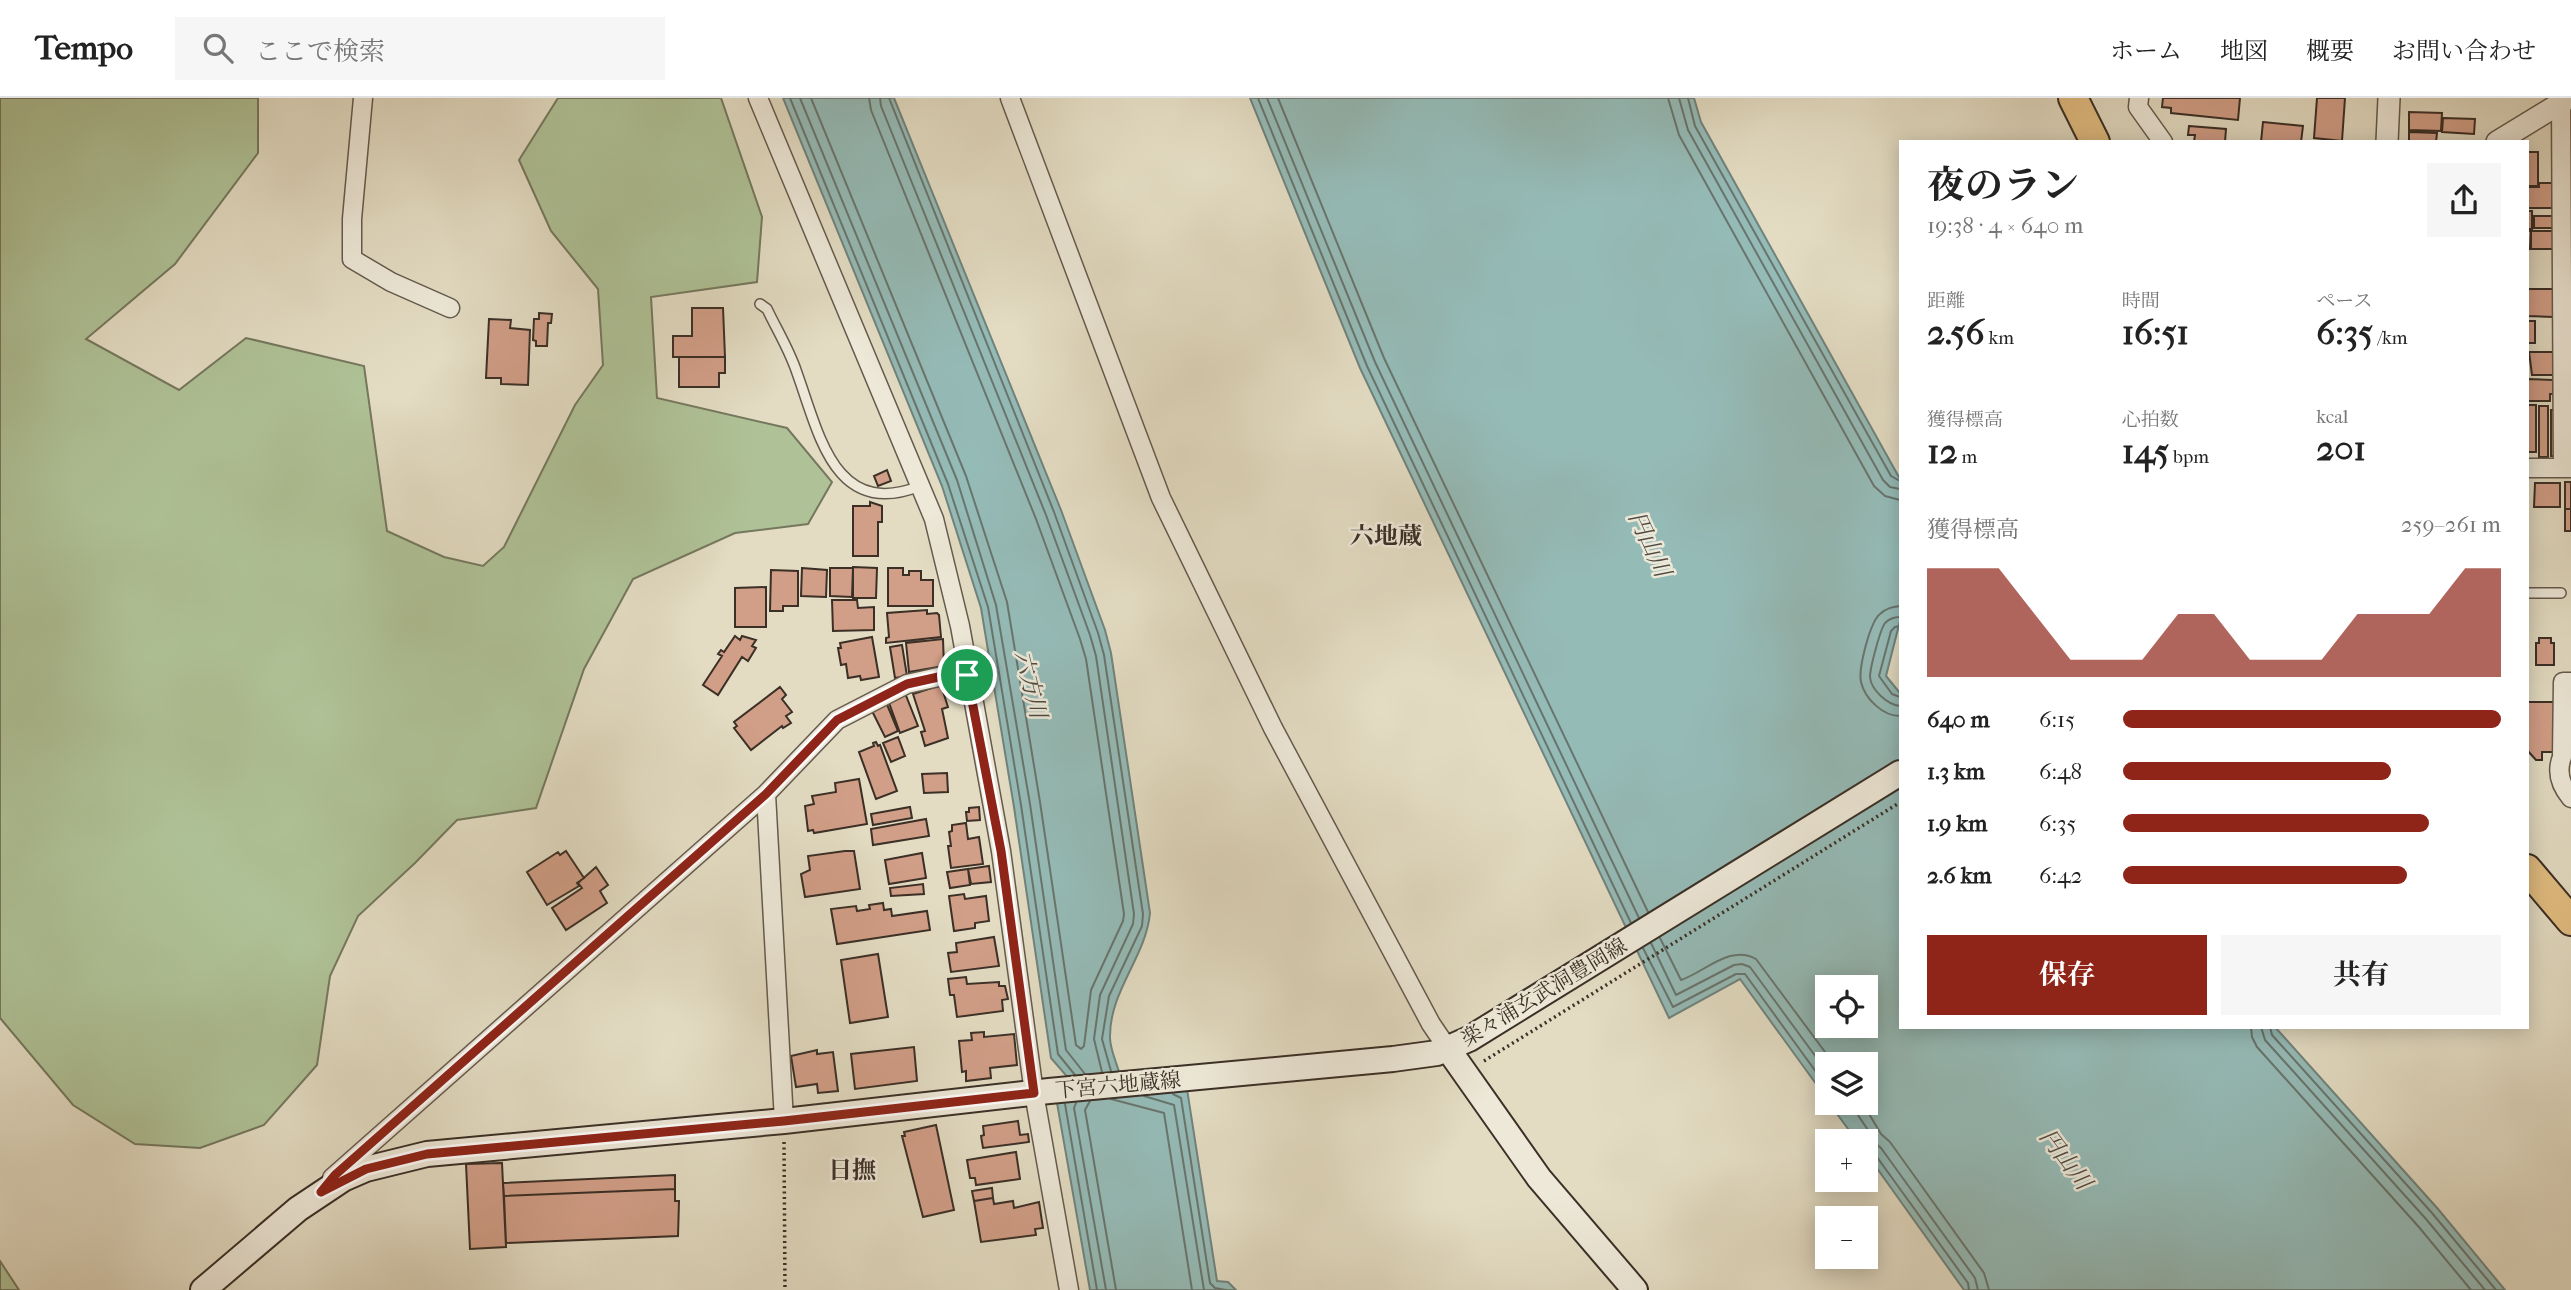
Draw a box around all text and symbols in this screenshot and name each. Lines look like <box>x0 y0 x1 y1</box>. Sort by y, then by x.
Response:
search box <box>175 17 665 80</box>
text: Tempo <box>35 29 133 68</box>
icon: search <box>199 29 237 67</box>
text: ここで検索 <box>255 36 385 67</box>
text: ホーム <box>2110 37 2182 65</box>
text: 地図 <box>2220 37 2268 65</box>
text: 概要 <box>2306 37 2354 65</box>
text: お問い合わせ <box>2392 37 2536 65</box>
text: 夜のラン <box>1927 163 2079 208</box>
button: share <box>2427 163 2501 237</box>
text: 19:38 · 4 × 640 m <box>1927 212 2083 239</box>
text: 距離 <box>1927 290 1965 312</box>
text: 時間 <box>2122 290 2160 312</box>
text: ペース <box>2316 290 2372 312</box>
text: 2.56 <box>1927 312 1984 353</box>
text: 16:51 <box>2122 312 2189 353</box>
text: 6:35 <box>2316 312 2373 353</box>
text: km <box>1984 327 2014 349</box>
text: /km <box>2373 327 2408 349</box>
text: kcal <box>2316 406 2348 428</box>
text: 獲得標高 <box>1927 409 2003 431</box>
text: 心拍数 <box>2122 409 2179 431</box>
text: 201 <box>2316 428 2366 469</box>
text: 12 <box>1927 431 1958 472</box>
text: 145 <box>2122 431 2169 472</box>
text: m <box>1958 446 1977 468</box>
text: bpm <box>2169 446 2209 468</box>
water label: 円山川 <box>1623 507 1678 584</box>
text: 259–261 m <box>2401 511 2501 538</box>
text: 獲得標高 <box>1927 516 2019 543</box>
district label: 六地蔵 <box>1350 522 1422 550</box>
pin <box>937 645 997 705</box>
water label: 六方川 <box>1009 647 1053 724</box>
icon: arrive <box>948 656 986 694</box>
text: 640 m <box>1927 706 1990 733</box>
text: 6:15 <box>2039 706 2075 733</box>
text: 1.3 km <box>1927 758 1985 785</box>
text: 6:48 <box>2039 758 2082 785</box>
text: 1.9 km <box>1927 810 1987 837</box>
text: 6:35 <box>2039 810 2076 837</box>
text: 2.6 km <box>1927 862 1992 889</box>
text: 6:42 <box>2039 862 2082 889</box>
street label: 楽々浦玄武洞豊岡線 <box>1457 933 1631 1051</box>
button: 保存 <box>1927 935 2207 1015</box>
button: 共有 <box>2221 935 2501 1015</box>
map controls <box>1815 975 1878 1269</box>
button: locate <box>1815 975 1878 1038</box>
button: layers <box>1815 1052 1878 1115</box>
street label: 下宮六地蔵線 <box>1054 1068 1182 1102</box>
water label: 円山川 <box>2034 1124 2099 1197</box>
button: + <box>1815 1129 1878 1192</box>
district label: 日撫 <box>828 1156 876 1184</box>
button: − <box>1815 1206 1878 1269</box>

